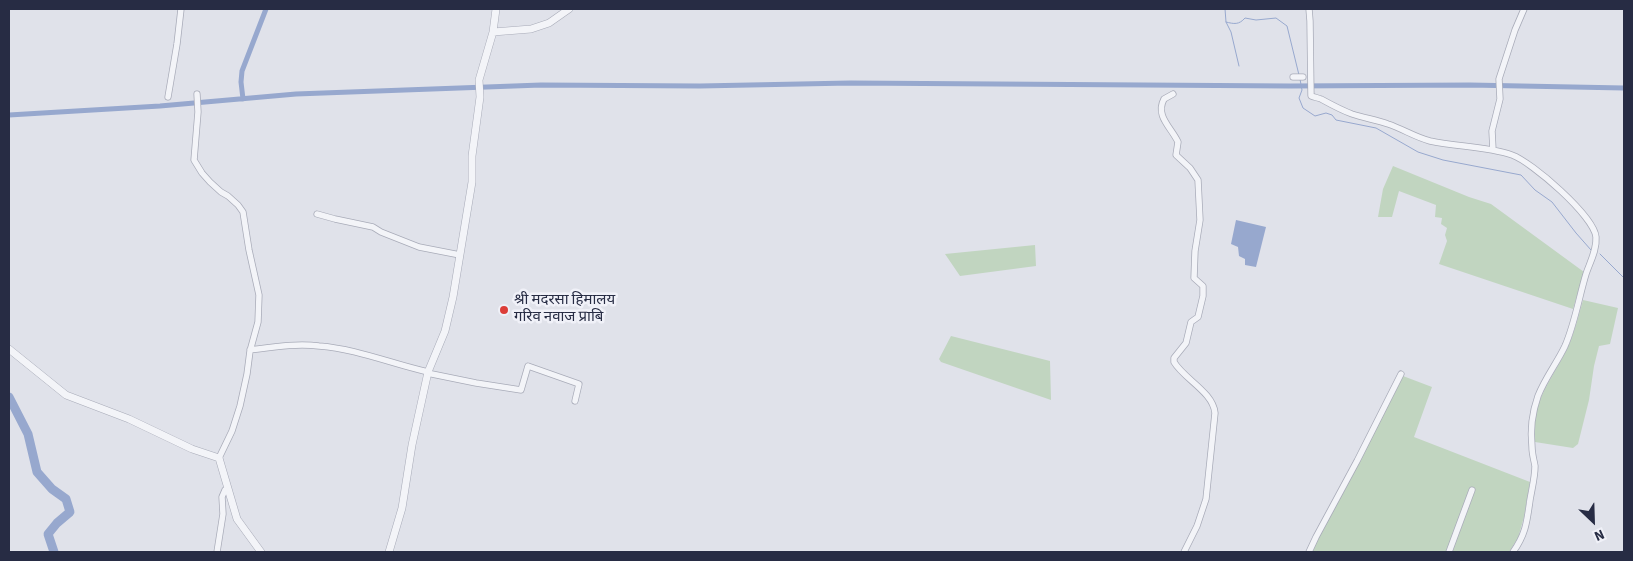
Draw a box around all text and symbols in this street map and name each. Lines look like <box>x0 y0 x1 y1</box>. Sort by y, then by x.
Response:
place label: श्री मदरसा हिमालय गरिव नवाज प्राबि <box>514 292 615 327</box>
marker: श्री मदरसा हिमालय गरिव नवाज प्राबि <box>498 304 510 316</box>
north arrow <box>1568 496 1618 546</box>
text: N <box>1591 524 1607 546</box>

